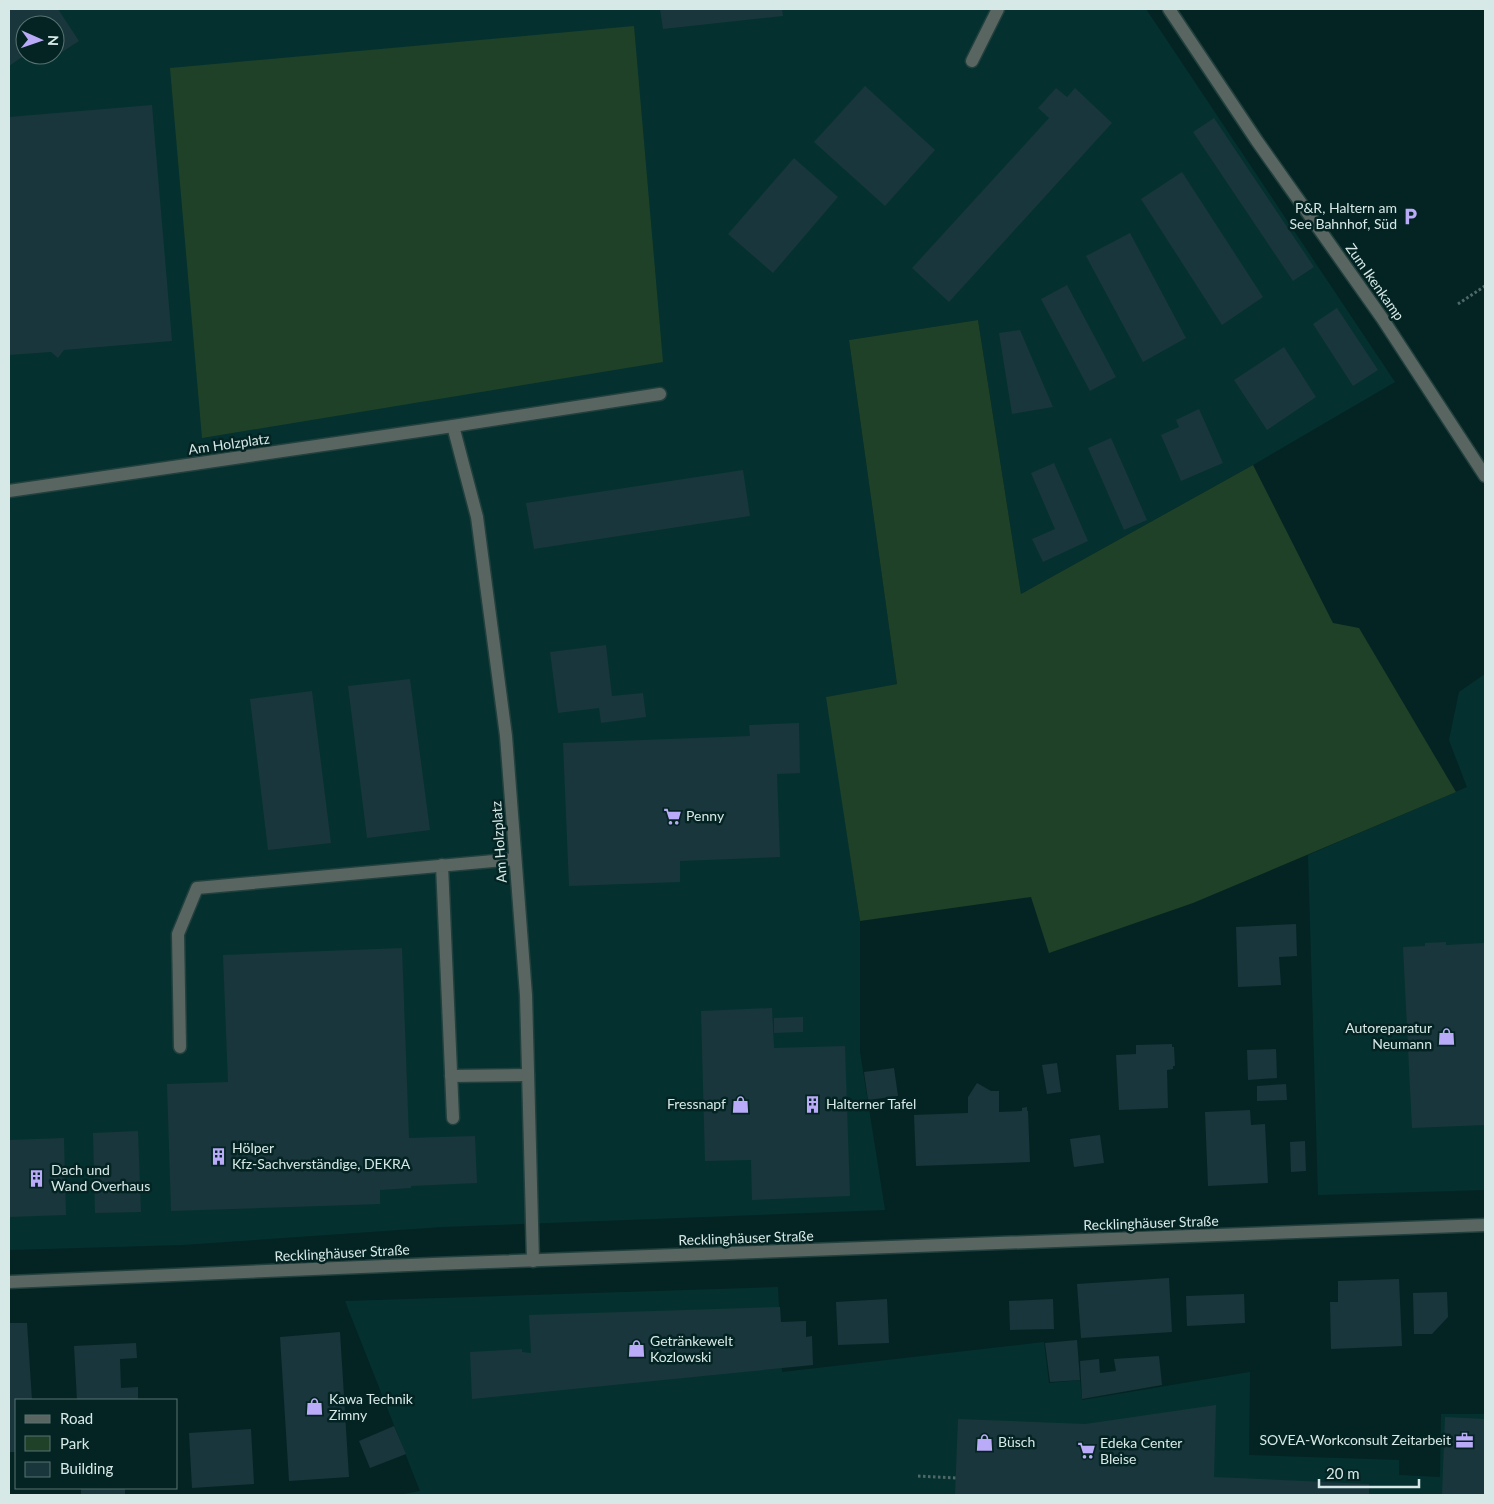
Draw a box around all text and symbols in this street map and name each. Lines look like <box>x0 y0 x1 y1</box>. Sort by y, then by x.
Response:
north arrow <box>15 15 65 65</box>
text: N <box>45 35 62 46</box>
place label: P&R, Haltern am See Bahnhof, Süd <box>1290 199 1397 232</box>
parking icon: P&R, Haltern am See Bahnhof, Süd <box>1401 206 1421 226</box>
street label: Zum Ikenkamp <box>1343 240 1408 324</box>
street label: Am Holzplatz <box>187 429 271 458</box>
street label: Am Holzplatz <box>487 801 510 884</box>
supermarket icon: Penny <box>662 806 682 826</box>
place label: Penny <box>686 807 725 824</box>
place label: Autoreparatur Neumann <box>1345 1019 1432 1052</box>
shop icon: Autoreparatur Neumann <box>1436 1026 1456 1046</box>
shop icon: Fressnapf <box>730 1094 750 1114</box>
building icon: Halterner Tafel <box>802 1094 822 1114</box>
place label: Fressnapf <box>667 1095 726 1112</box>
place label: Halterner Tafel <box>826 1095 916 1112</box>
place label: Hölper Kfz-Sachverständige, DEKRA <box>232 1139 411 1172</box>
building icon: Hölper Kfz-Sachverständige, DEKRA <box>208 1146 228 1166</box>
place label: Dach und Wand Overhaus <box>51 1161 150 1194</box>
building icon: Dach und Wand Overhaus <box>27 1168 47 1188</box>
street label: Recklinghäuser Straße <box>1083 1212 1219 1233</box>
street label: Recklinghäuser Straße <box>678 1227 814 1248</box>
street label: Recklinghäuser Straße <box>274 1240 410 1265</box>
place label: Getränkewelt Kozlowski <box>650 1332 733 1365</box>
shop icon: Getränkewelt Kozlowski <box>626 1339 646 1359</box>
place label: Kawa Technik Zimny <box>329 1390 414 1423</box>
shop icon: Kawa Technik Zimny <box>305 1397 325 1417</box>
legend <box>15 1399 178 1489</box>
text: Road <box>60 1409 93 1427</box>
office icon: SOVEA-Workconsult Zeitarbeit <box>1455 1430 1475 1450</box>
place label: SOVEA-Workconsult Zeitarbeit <box>1259 1431 1451 1448</box>
shop icon: Büsch <box>974 1432 994 1452</box>
place label: Büsch <box>998 1433 1035 1450</box>
text: Park <box>60 1434 90 1452</box>
place label: Edeka Center Bleise <box>1100 1434 1182 1467</box>
supermarket icon: Edeka Center Bleise <box>1076 1441 1096 1461</box>
scale bar <box>1319 1456 1419 1488</box>
text: Building <box>60 1459 113 1477</box>
text: 20 m <box>1326 1464 1360 1482</box>

